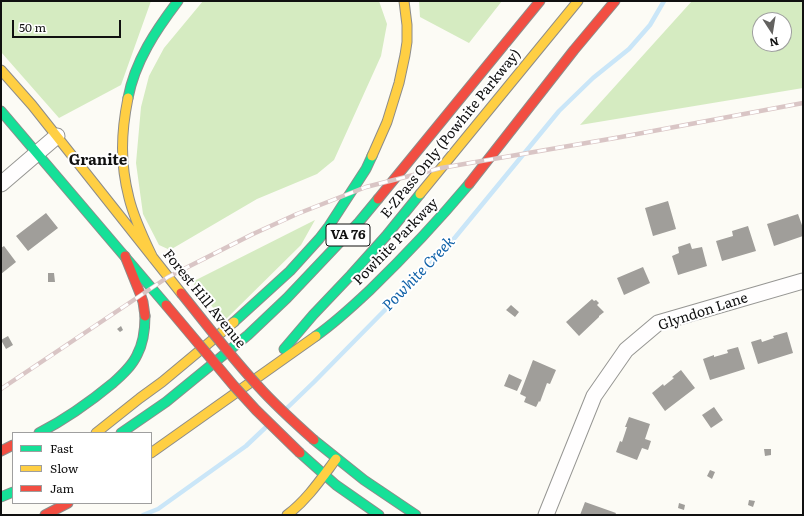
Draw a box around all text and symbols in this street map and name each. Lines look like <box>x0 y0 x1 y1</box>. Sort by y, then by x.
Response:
scale bar <box>14 12 123 38</box>
north arrow <box>752 12 792 52</box>
text: 50 m <box>19 18 46 36</box>
text: N <box>768 34 780 52</box>
street label: E-ZPass Only (Powhite Parkway) <box>378 46 524 222</box>
district label: Granite <box>69 152 127 170</box>
street label: Powhite Parkway <box>350 195 442 289</box>
road number: VA 76 <box>326 224 370 246</box>
water label: Powhite Creek <box>379 233 459 315</box>
street label: Forest Hill Avenue <box>159 246 249 352</box>
street label: Glyndon Lane <box>656 290 750 334</box>
legend <box>12 432 152 504</box>
text: Fast <box>50 439 73 457</box>
text: Slow <box>50 459 78 477</box>
text: Jam <box>50 479 74 497</box>

